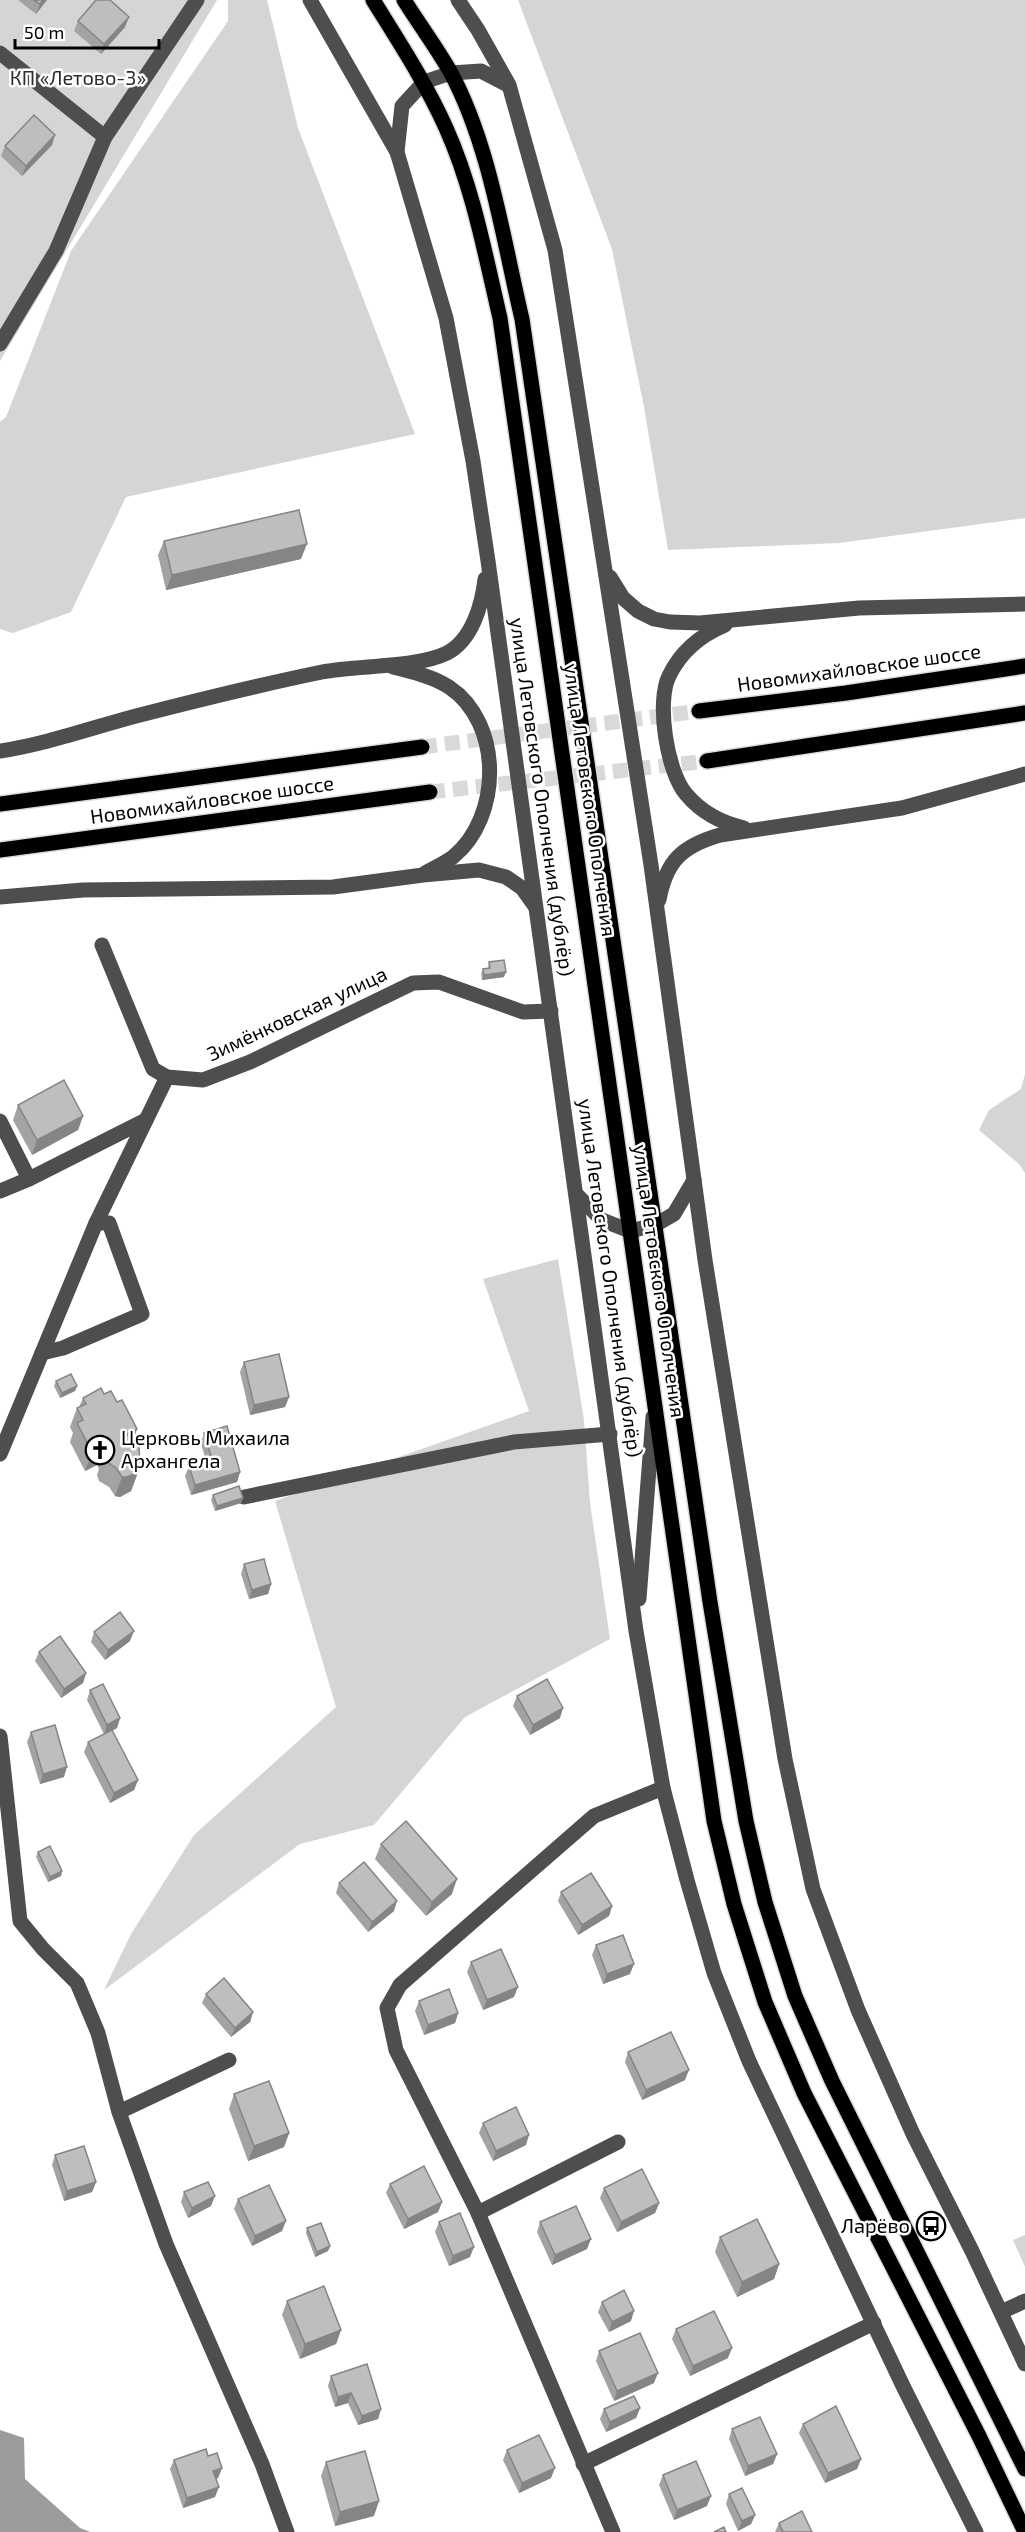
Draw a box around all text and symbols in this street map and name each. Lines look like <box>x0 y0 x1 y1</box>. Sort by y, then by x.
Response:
scale bar <box>15 12 159 50</box>
text: 50 m <box>24 21 64 43</box>
park label: КП «Летово-3» <box>10 65 146 89</box>
street label: улица Летовского Ополчения (дублёр) <box>505 616 580 978</box>
street label: Новомихайловское шоссе <box>735 638 982 696</box>
street label: улица Летовского Ополчения <box>559 662 622 938</box>
street label: Новомихайловское шоссе <box>88 770 335 828</box>
street label: Зимёнковская улица <box>203 961 391 1066</box>
street label: улица Летовского Ополчения (дублёр) <box>573 1097 648 1459</box>
street label: улица Летовского Ополчения <box>628 1143 691 1419</box>
place label: Церковь Михаила Архангела <box>121 1425 290 1472</box>
church icon: Церковь Михаила Архангела <box>84 1434 116 1466</box>
bus stop icon: Ларёво <box>915 2210 947 2242</box>
place label: Ларёво <box>841 2213 910 2237</box>

